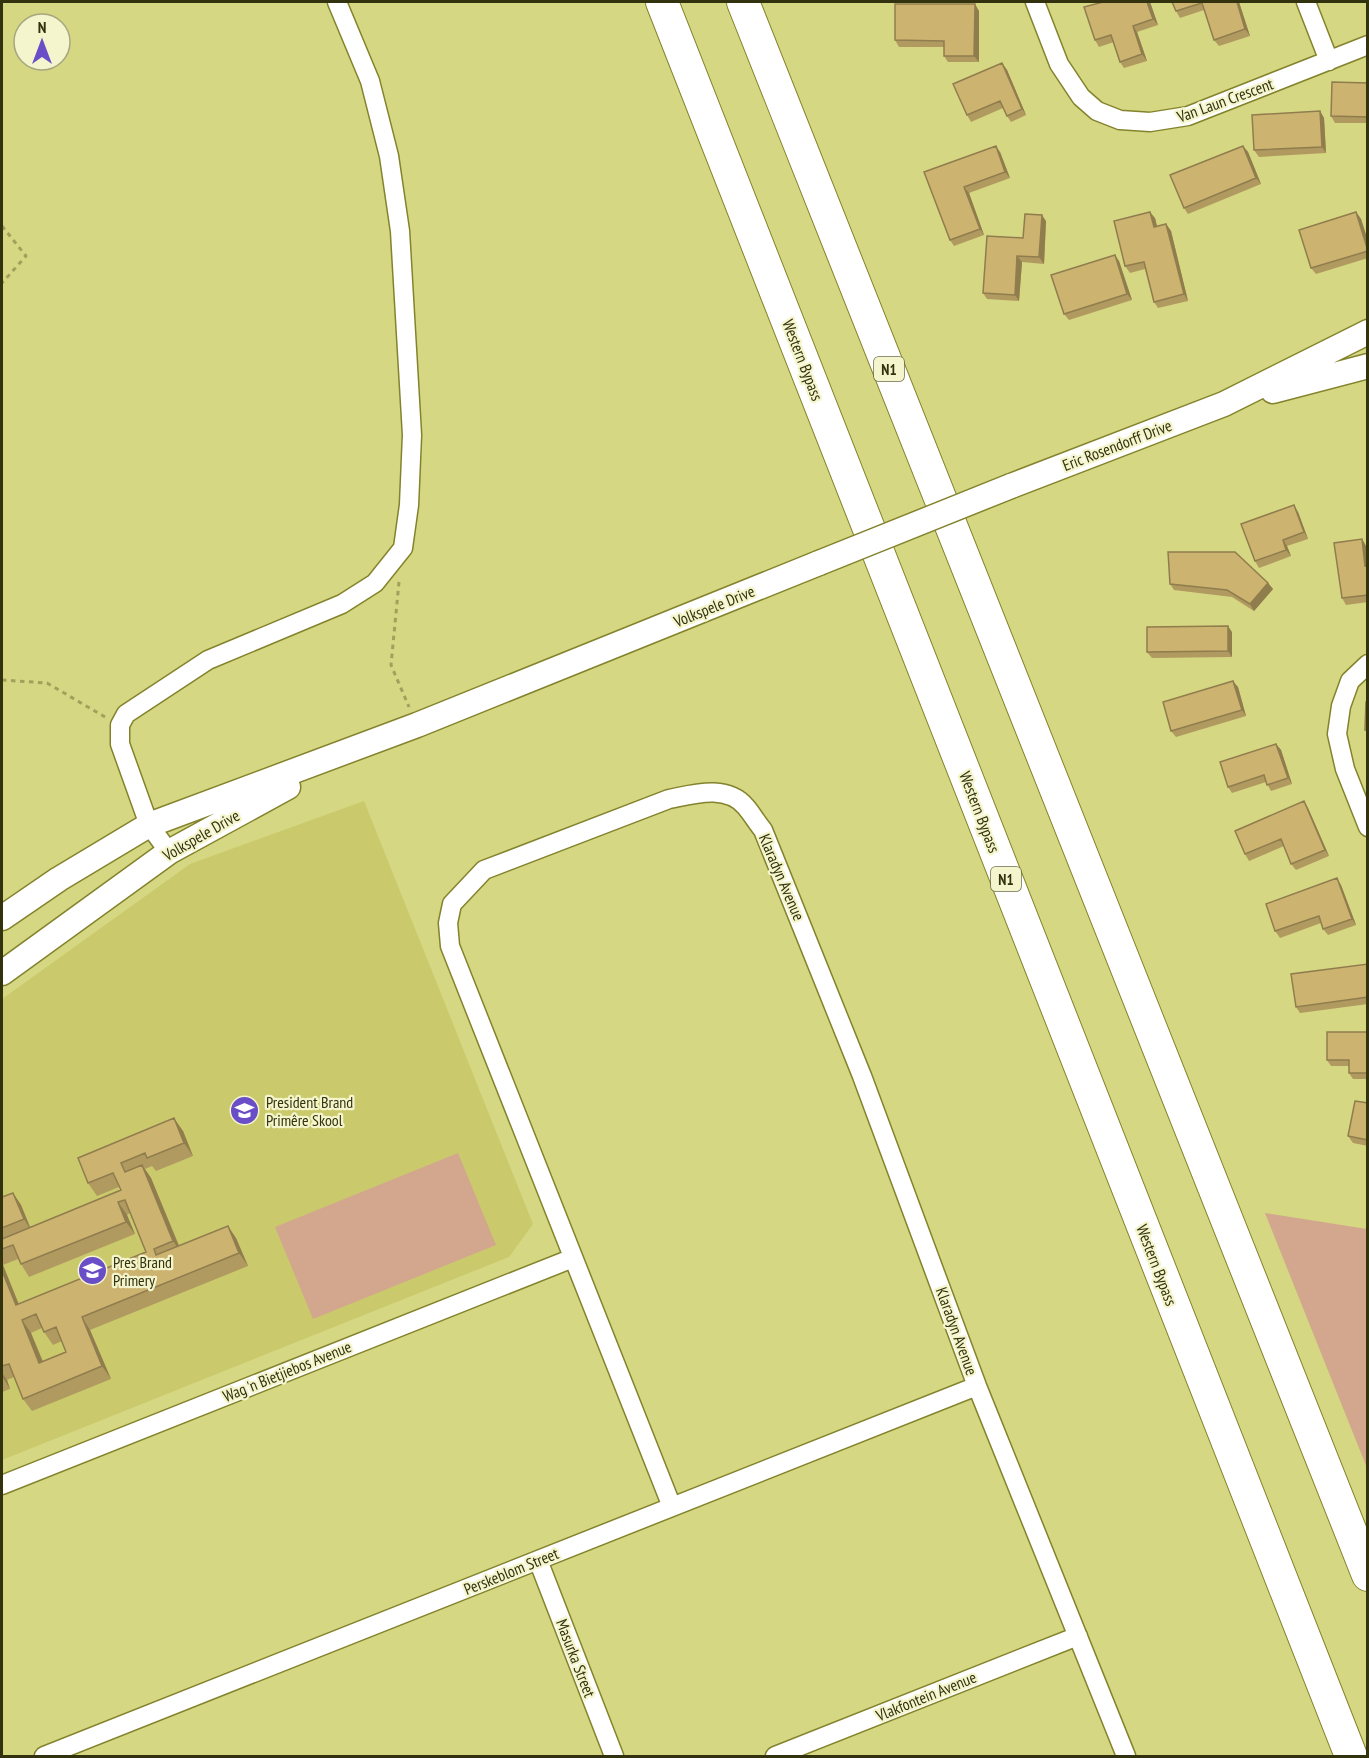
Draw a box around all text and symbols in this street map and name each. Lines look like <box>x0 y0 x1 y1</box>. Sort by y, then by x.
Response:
north arrow <box>12 12 72 72</box>
text: N <box>38 17 46 37</box>
street label: Van Laun Crescent <box>1173 73 1276 127</box>
street label: Western Bypass <box>778 316 828 404</box>
road number: N1 <box>874 357 904 381</box>
street label: Eric Rosendorff Drive <box>1060 415 1174 475</box>
street label: Volkspele Drive <box>670 581 757 632</box>
street label: Western Bypass <box>955 768 1005 856</box>
street label: Volkspele Drive <box>158 805 243 865</box>
street label: Klaradyn Avenue <box>755 831 809 923</box>
road number: N1 <box>991 867 1021 891</box>
place label: President Brand Primêre Skool <box>266 1092 353 1130</box>
school or university icon: President Brand Primêre Skool <box>229 1095 261 1127</box>
street label: Western Bypass <box>1132 1221 1182 1309</box>
place label: Pres Brand Primery <box>113 1252 172 1290</box>
school or university icon: Pres Brand Primery <box>76 1255 108 1287</box>
street label: Klaradyn Avenue <box>932 1284 982 1378</box>
street label: Wag 'n Bietjiebos Avenue <box>220 1336 354 1406</box>
street label: Perskeblom Street <box>461 1543 562 1599</box>
street label: Masurka Street <box>552 1616 600 1701</box>
street label: Vlakfontein Avenue <box>872 1667 979 1726</box>

